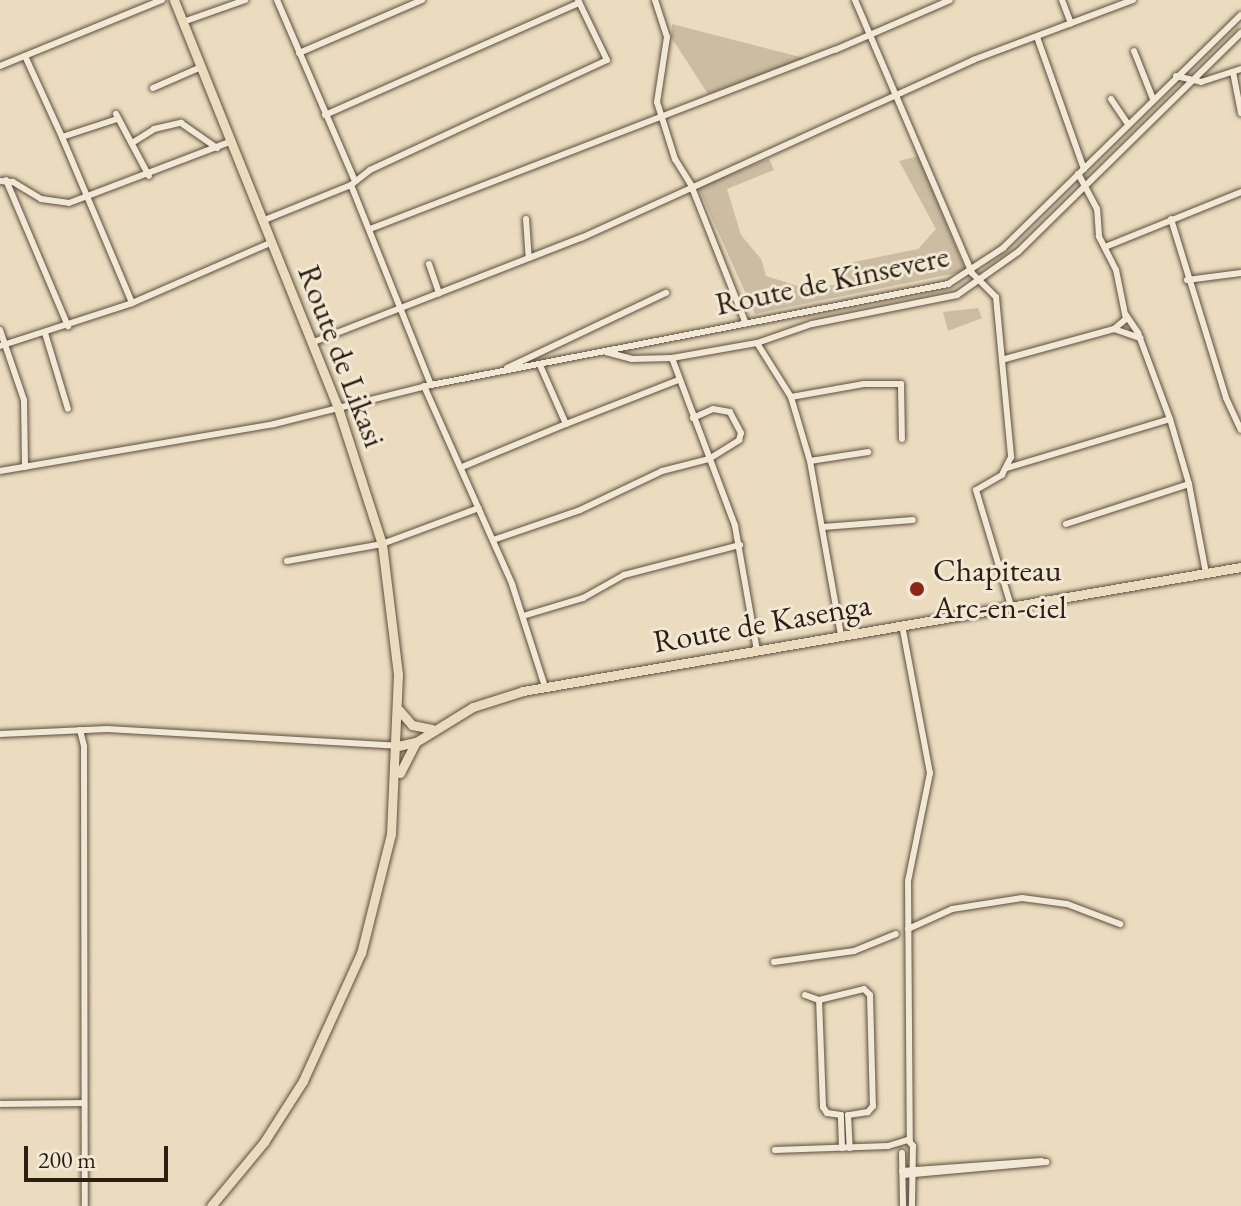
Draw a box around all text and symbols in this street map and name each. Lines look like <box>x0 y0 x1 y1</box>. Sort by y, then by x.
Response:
street label: Route de Kinsevere <box>712 237 952 323</box>
street label: Route de Likasi <box>290 259 394 453</box>
place label: Chapiteau Arc-en-ciel <box>933 552 1067 627</box>
marker: Chapiteau Arc-en-ciel <box>908 580 926 598</box>
street label: Route de Kasenga <box>650 585 874 661</box>
scale bar <box>28 1130 172 1180</box>
text: 200 m <box>38 1144 96 1175</box>

